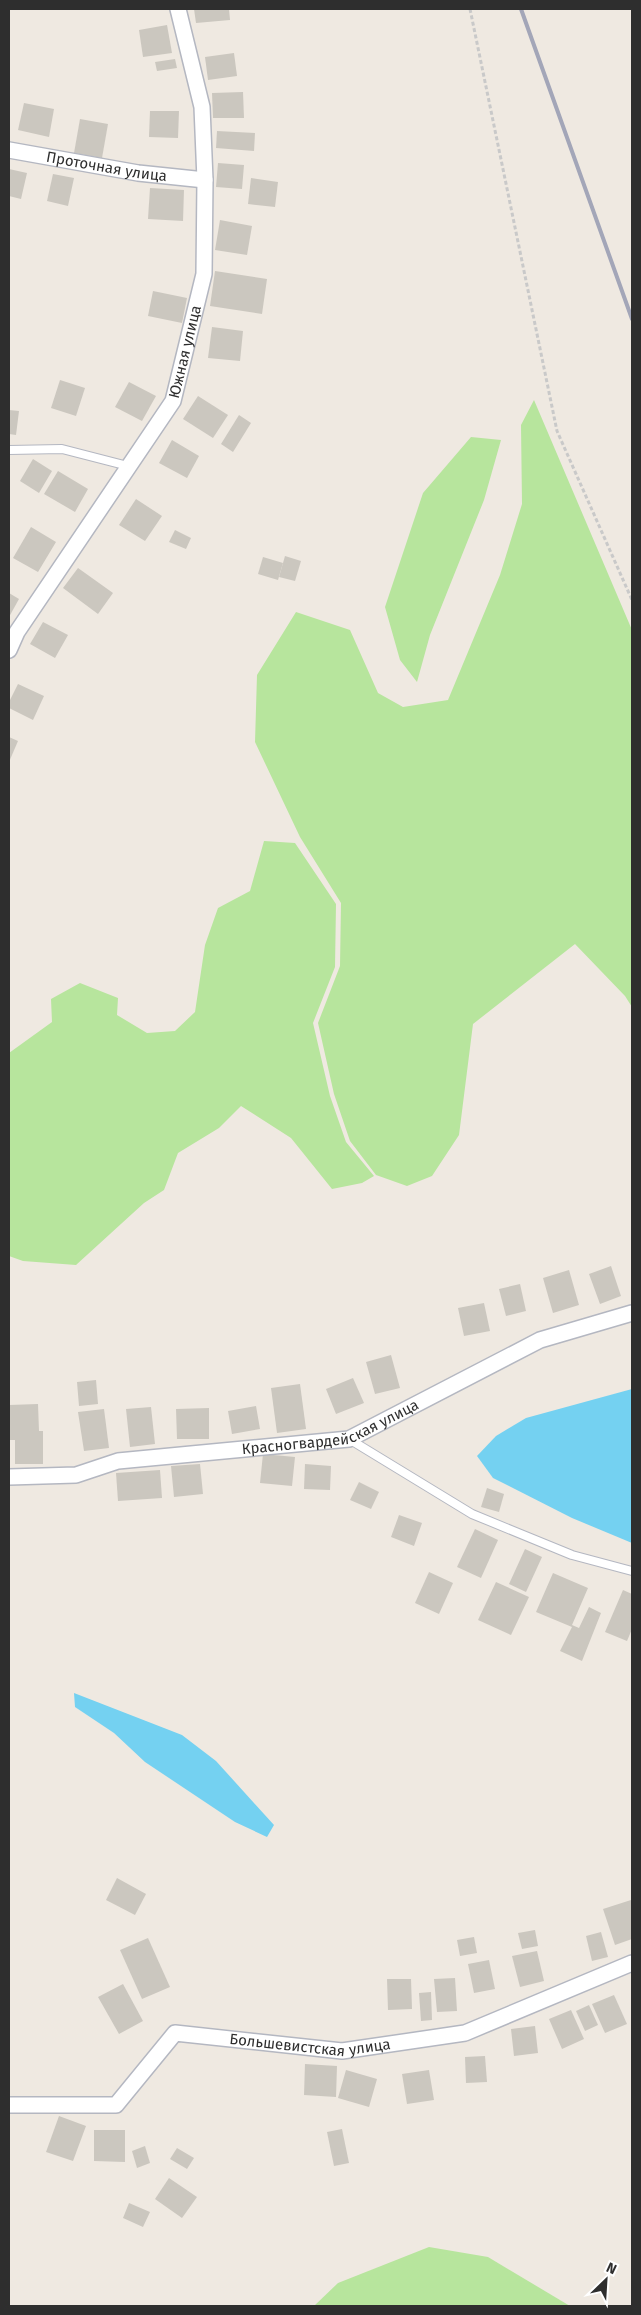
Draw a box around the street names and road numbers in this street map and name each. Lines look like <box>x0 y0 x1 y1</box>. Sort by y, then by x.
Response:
street label: Проточная улица <box>45 148 168 185</box>
street label: Южная улица <box>165 303 205 400</box>
street label: Красногвардейская улица <box>241 1396 422 1458</box>
street label: Большевистская улица <box>229 2030 392 2060</box>

